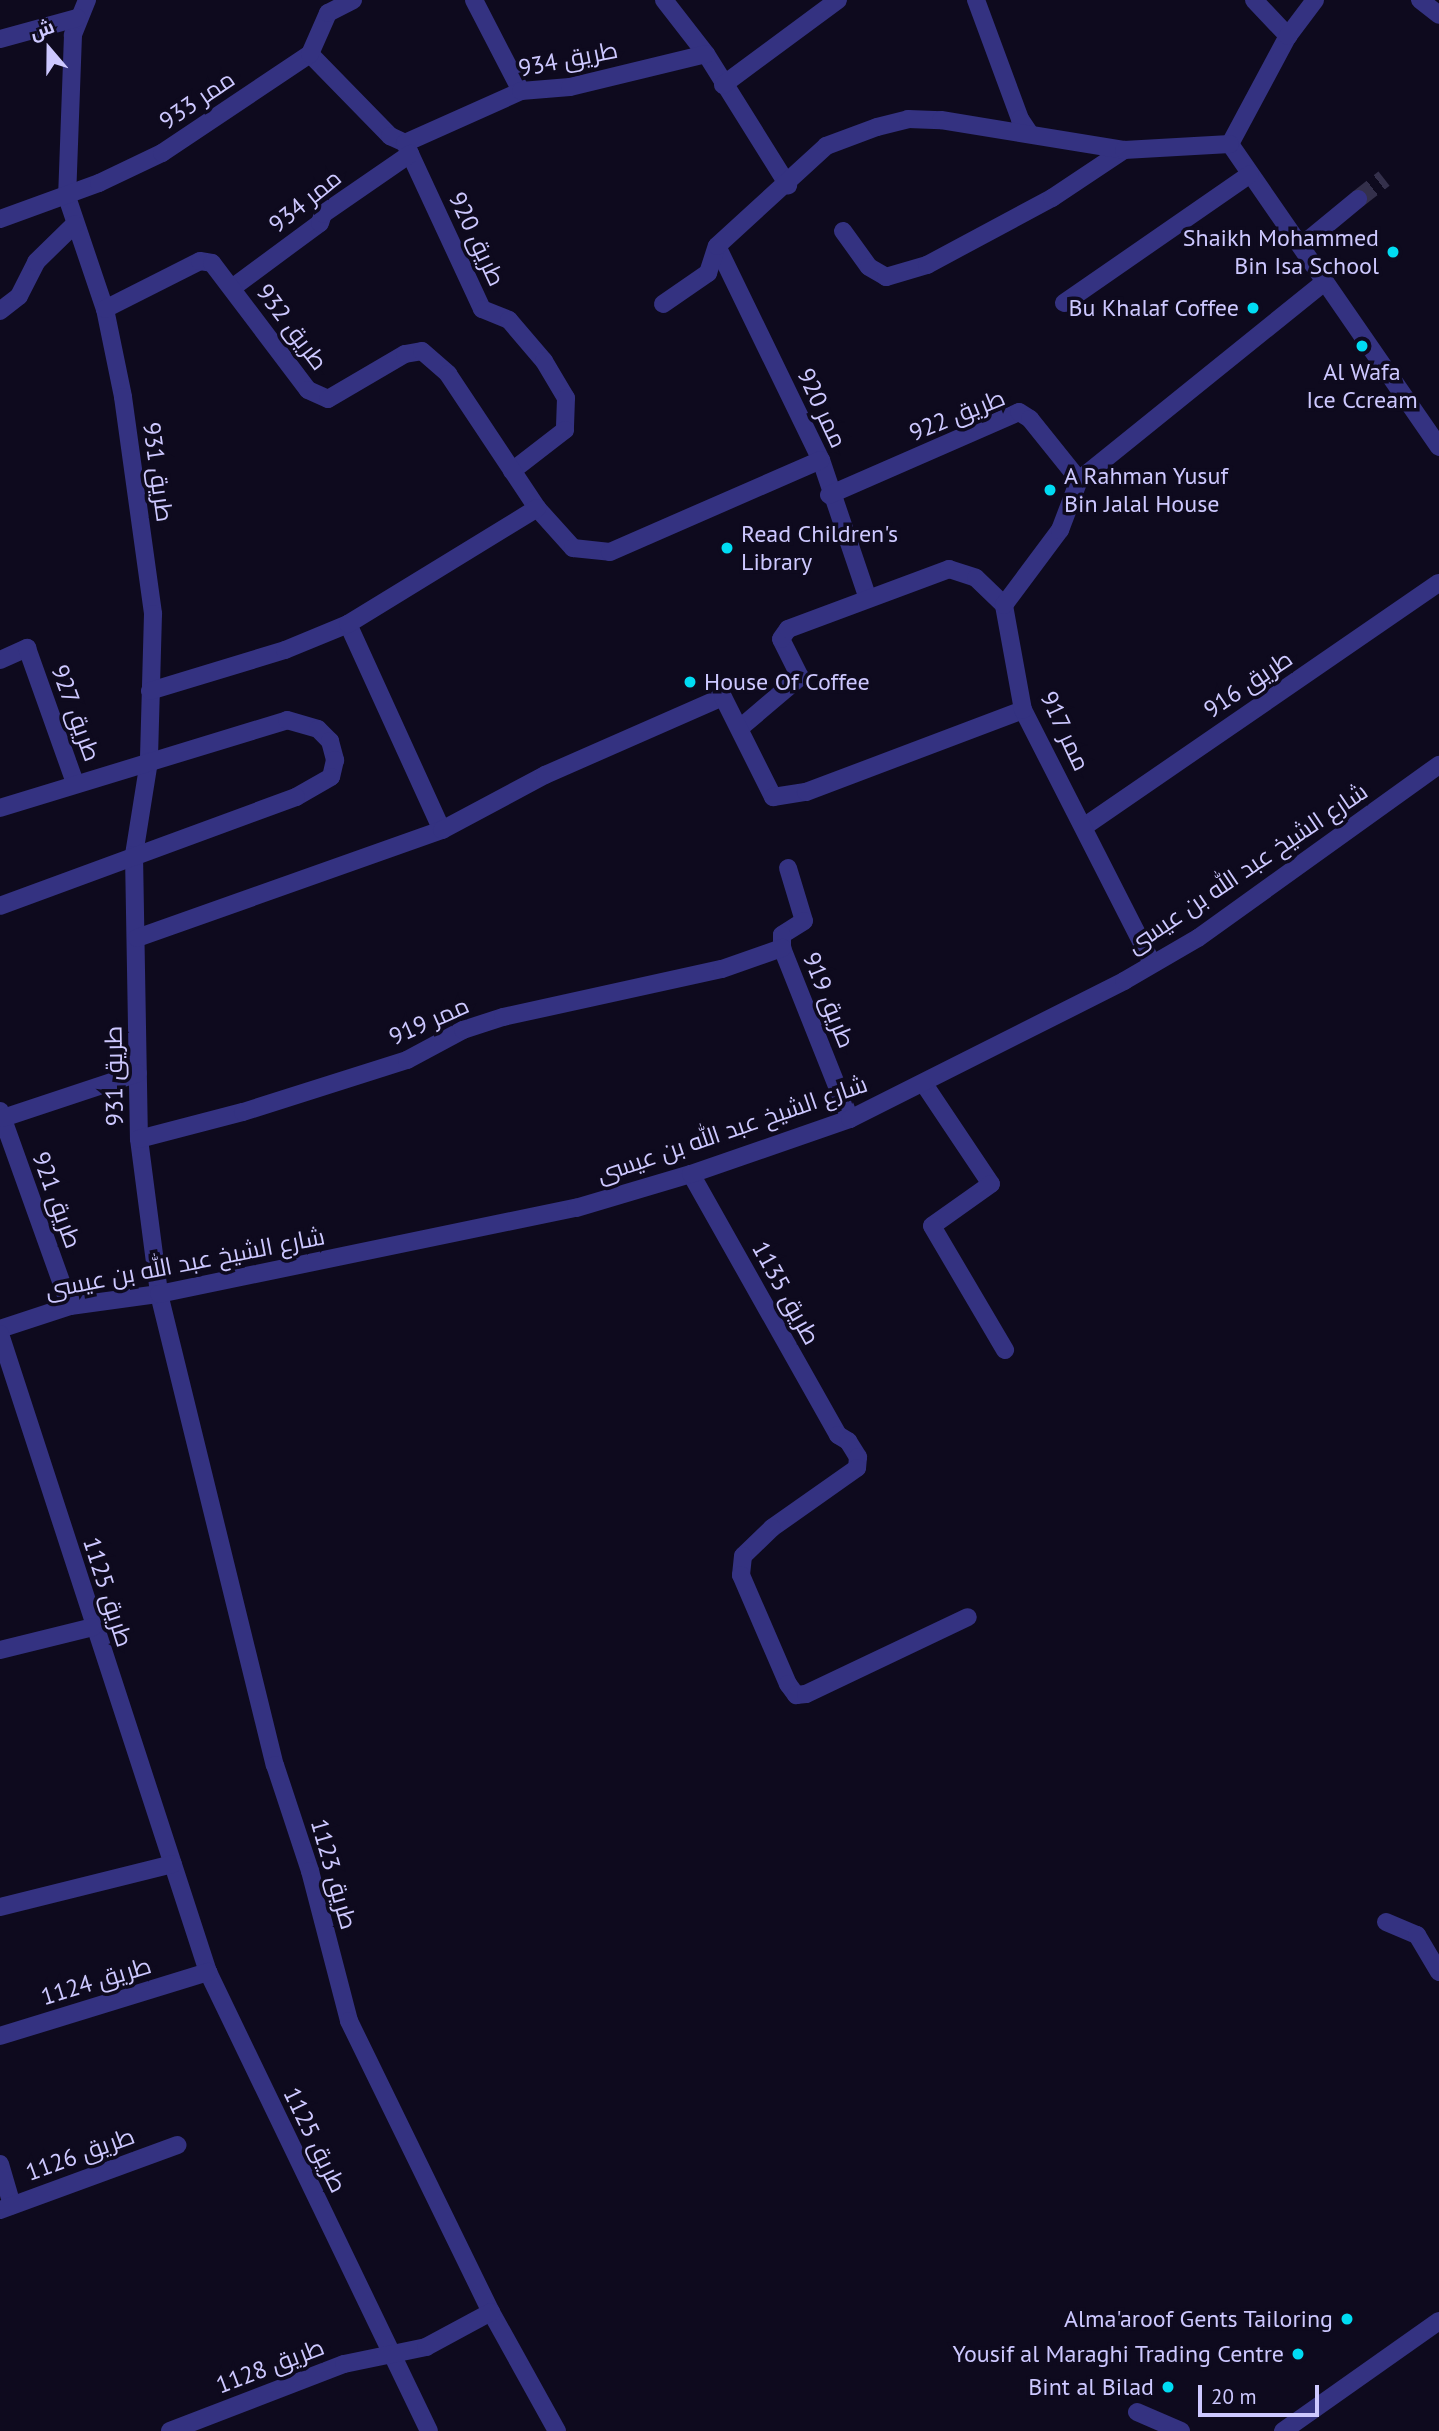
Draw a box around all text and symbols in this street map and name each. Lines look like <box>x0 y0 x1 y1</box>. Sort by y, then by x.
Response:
north arrow <box>14 14 84 84</box>
text: ش <box>26 14 57 45</box>
street label: طريق 934 <box>516 35 620 83</box>
street label: ممر 933 <box>154 64 240 136</box>
street label: ممر 934 <box>263 163 347 239</box>
street label: طريق 920 <box>443 187 511 291</box>
place label: Shaikh Mohammed Bin Isa School <box>1183 224 1379 280</box>
marker: Shaikh Mohammed Bin Isa School <box>1385 244 1401 260</box>
street label: طريق 932 <box>250 278 334 376</box>
place label: Bu Khalaf Coffee <box>1068 294 1239 322</box>
marker: Bu Khalaf Coffee <box>1245 300 1261 316</box>
marker: Al Wafa Ice Ccream <box>1354 338 1370 354</box>
place label: Al Wafa Ice Ccream <box>1306 358 1418 414</box>
street label: ممر 920 <box>791 364 853 452</box>
street label: طريق 922 <box>905 383 1009 447</box>
street label: طريق 931 <box>137 420 179 524</box>
place label: A Rahman Yusuf Bin Jalal House <box>1064 462 1230 518</box>
marker: A Rahman Yusuf Bin Jalal House <box>1042 482 1058 498</box>
place label: Read Children's Library <box>741 520 898 576</box>
marker: Read Children's Library <box>719 540 735 556</box>
street label: طريق 916 <box>1198 644 1298 724</box>
street label: طريق 927 <box>45 661 107 765</box>
place label: House Of Coffee <box>704 668 870 696</box>
marker: House Of Coffee <box>682 674 698 690</box>
street label: ممر 917 <box>1034 687 1096 775</box>
street label: شارع الشيخ عبد الله بن عيسى <box>1121 777 1373 959</box>
street label: طريق 919 <box>797 948 861 1052</box>
street label: ممر 919 <box>385 991 473 1051</box>
street label: طريق 931 <box>99 1026 129 1126</box>
street label: شارع الشيخ عبد الله بن عيسى <box>593 1069 871 1189</box>
street label: طريق 921 <box>26 1148 88 1252</box>
street label: شارع الشيخ عبد الله بن عيسى <box>43 1222 327 1304</box>
street label: طريق 1135 <box>746 1236 826 1350</box>
street label: طريق 1125 <box>77 1534 139 1650</box>
street label: طريق 1123 <box>305 1815 363 1933</box>
street label: طريق 1124 <box>37 1951 155 2011</box>
street label: طريق 1125 <box>277 2083 353 2197</box>
street label: طريق 1126 <box>22 2121 138 2187</box>
place label: Alma'aroof Gents Tailoring <box>1063 2305 1333 2333</box>
marker: Alma'aroof Gents Tailoring <box>1339 2311 1355 2327</box>
street label: طريق 1128 <box>212 2332 328 2400</box>
place label: Yousif al Maraghi Trading Centre <box>952 2340 1284 2368</box>
marker: Yousif al Maraghi Trading Centre <box>1290 2346 1306 2362</box>
scale bar <box>1201 2372 1322 2416</box>
place label: Bint al Bilad <box>1028 2373 1154 2401</box>
marker: Bint al Bilad <box>1160 2379 1176 2395</box>
text: 20 m <box>1211 2383 1257 2410</box>

